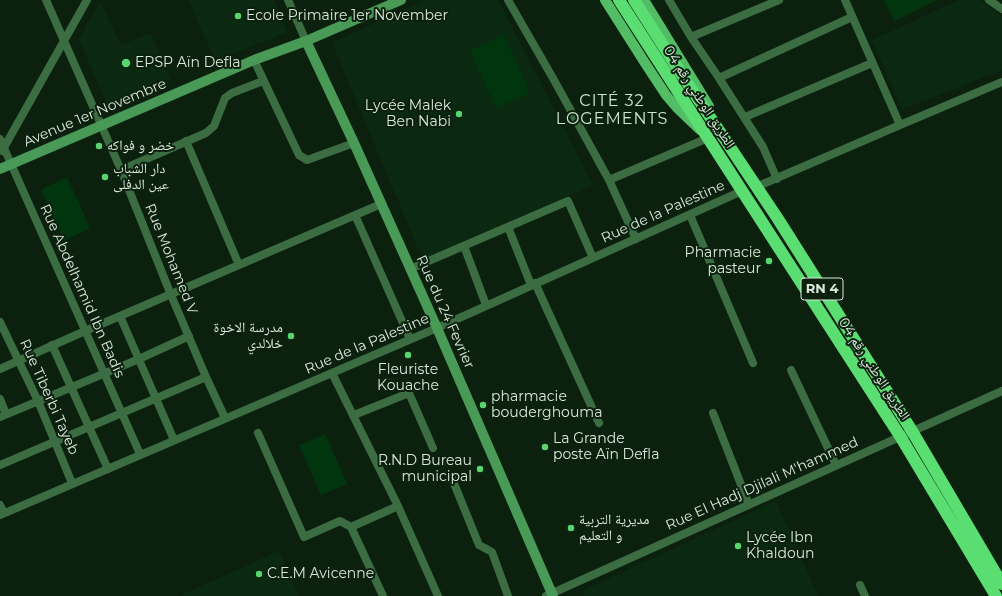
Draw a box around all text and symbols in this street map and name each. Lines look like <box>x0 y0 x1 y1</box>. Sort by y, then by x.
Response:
place label: Ecole Primaire 1er November <box>246 8 448 24</box>
marker: Ecole Primaire 1er November <box>233 11 243 21</box>
street label: الطريق الوطني رقم 04 <box>660 43 738 151</box>
place label: EPSP Aïn Defla <box>135 55 240 71</box>
marker: EPSP Aïn Defla <box>120 57 132 69</box>
street label: Avenue 1er Novembre <box>21 75 169 151</box>
district label: CITÉ 32 LOGEMENTS <box>556 91 668 129</box>
place label: Lycée Malek Ben Nabi <box>365 98 451 130</box>
marker: Lycée Malek Ben Nabi <box>454 109 464 119</box>
place label: خضر و فواكه <box>107 138 174 154</box>
marker: خضر و فواكه <box>94 141 104 151</box>
place label: دار الشباب عين الدفلى <box>113 161 169 194</box>
marker: دار الشباب عين الدفلى <box>100 172 110 182</box>
street label: Rue de la Palestine <box>599 177 727 247</box>
street label: Rue Mohamed V <box>141 201 201 317</box>
street label: Rue Abdelhamid Ibn Badis <box>36 202 128 380</box>
place label: Pharmacie pasteur <box>685 245 761 278</box>
street label: Rue du 24 Fevrier <box>412 253 478 371</box>
marker: Pharmacie pasteur <box>764 256 774 266</box>
road number: RN 4 <box>801 278 843 300</box>
street label: Rue de la Palestine <box>302 310 432 378</box>
street label: الطريق الوطني رقم 04 <box>835 315 913 423</box>
place label: مدرسة الاخوة خلالدي <box>214 320 283 352</box>
marker: مدرسة الاخوة خلالدي <box>286 331 296 341</box>
street label: Rue Tiberbi Tayeb <box>16 337 82 457</box>
marker: Fleuriste Kouache <box>403 350 413 360</box>
place label: Fleuriste Kouache <box>377 362 439 394</box>
place label: pharmacie bouderghouma <box>491 389 602 422</box>
marker: pharmacie bouderghouma <box>478 400 488 410</box>
place label: La Grande poste Aïn Defla <box>553 431 659 464</box>
street label: Rue El Hadj Djilali M'hammed <box>663 434 861 534</box>
marker: La Grande poste Aïn Defla <box>540 442 550 452</box>
place label: R.N.D Bureau municipal <box>378 453 472 486</box>
marker: R.N.D Bureau municipal <box>475 464 485 474</box>
place label: مديرية التربية و التعليم <box>579 512 649 544</box>
marker: مديرية التربية و التعليم <box>566 523 576 533</box>
place label: Lycée Ibn Khaldoun <box>746 530 815 562</box>
marker: Lycée Ibn Khaldoun <box>733 541 743 551</box>
place label: C.E.M Avicenne <box>267 566 374 582</box>
marker: C.E.M Avicenne <box>254 569 264 579</box>

